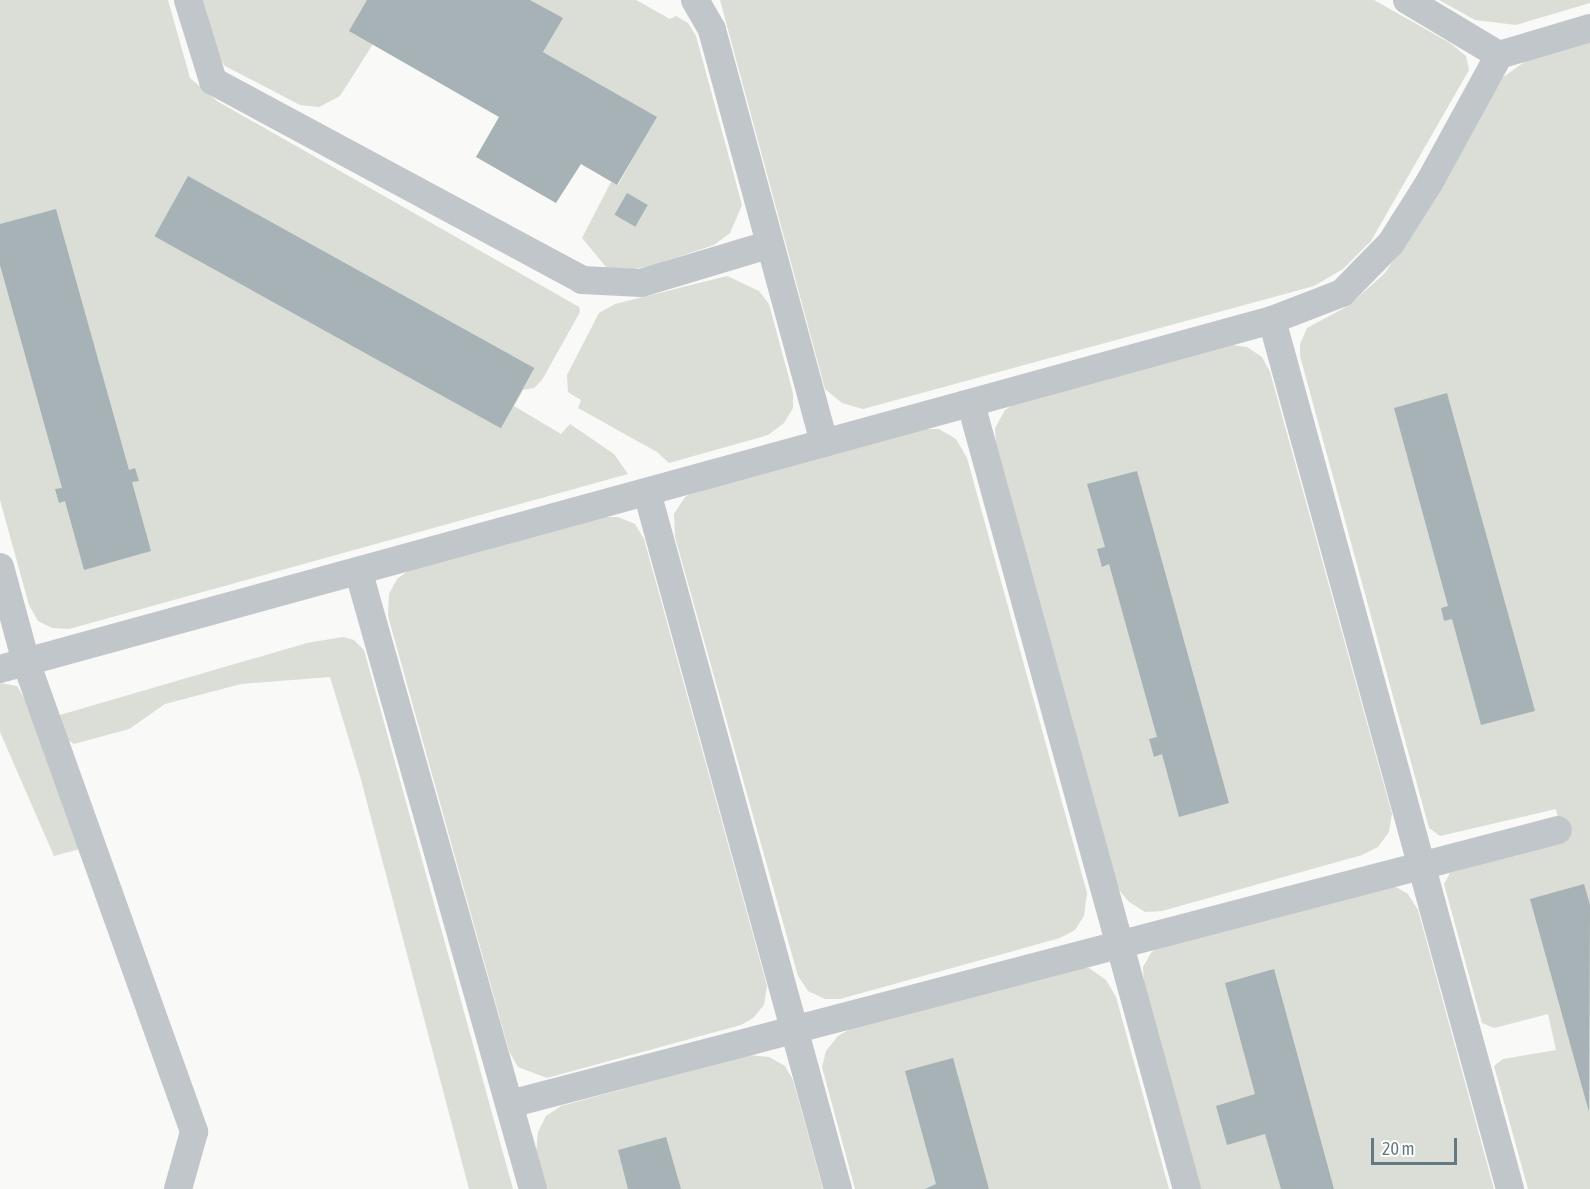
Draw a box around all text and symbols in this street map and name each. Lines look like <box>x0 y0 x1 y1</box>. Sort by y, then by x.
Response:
scale bar <box>1374 1126 1460 1164</box>
text: 20 m <box>1382 1138 1414 1159</box>

